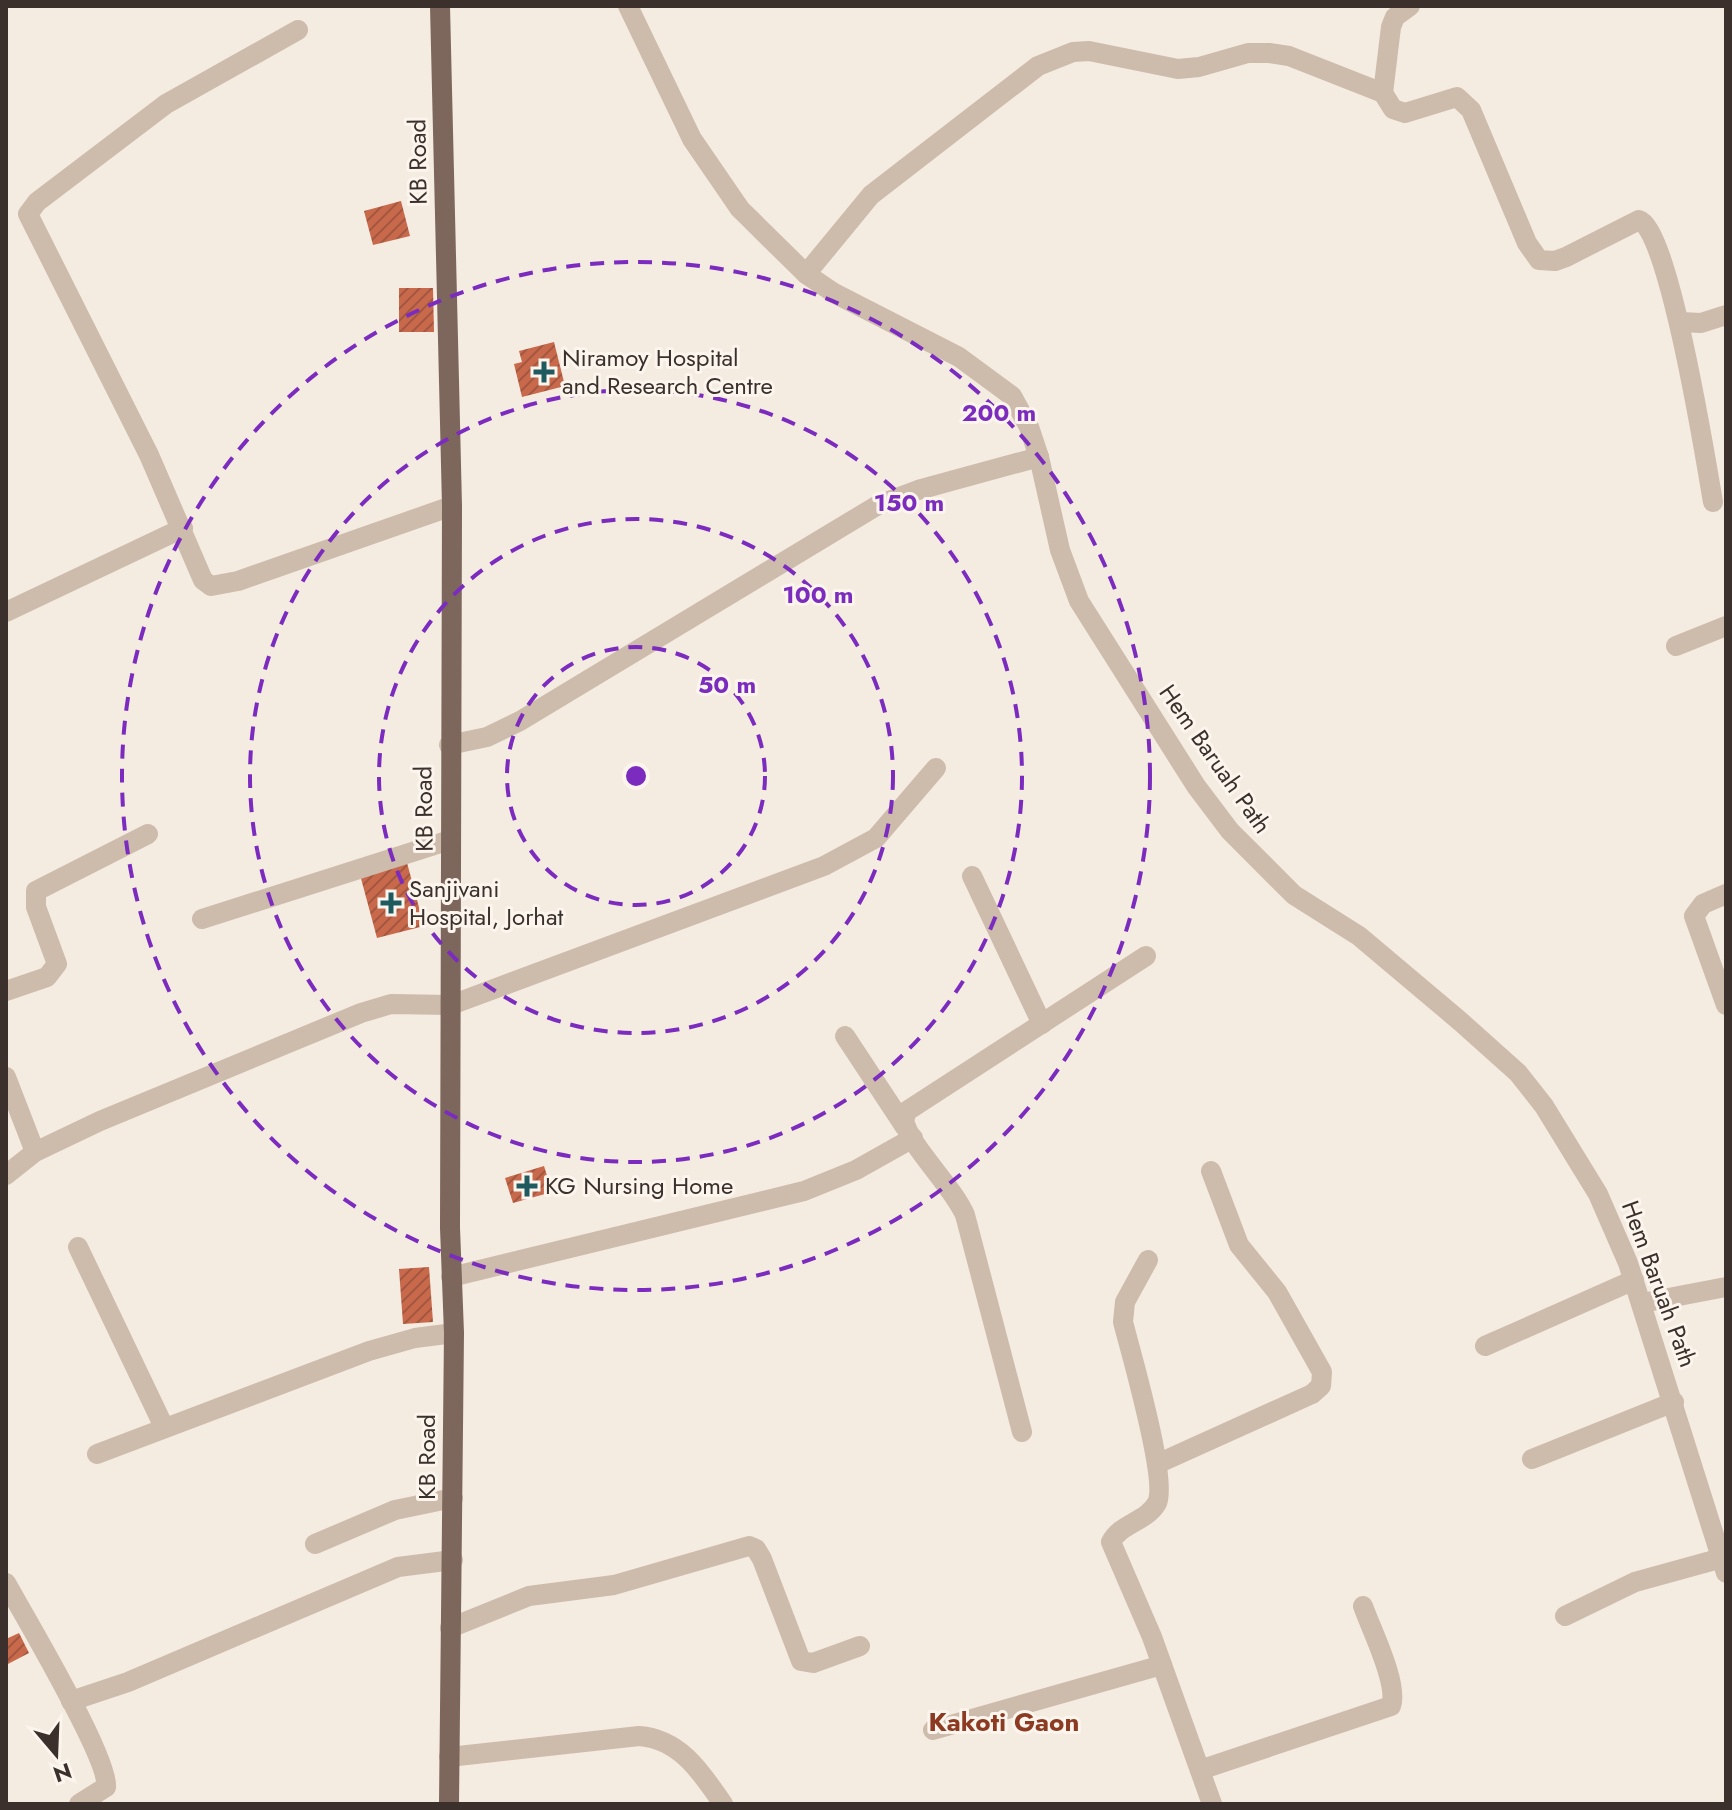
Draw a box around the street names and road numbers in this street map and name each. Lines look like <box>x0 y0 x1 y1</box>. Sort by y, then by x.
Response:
street label: KB Road <box>399 119 436 205</box>
street label: Hem Baruah Path <box>1151 677 1280 840</box>
street label: KB Road <box>405 766 442 852</box>
street label: Hem Baruah Path <box>1613 1196 1706 1372</box>
street label: KB Road <box>409 1414 444 1500</box>

